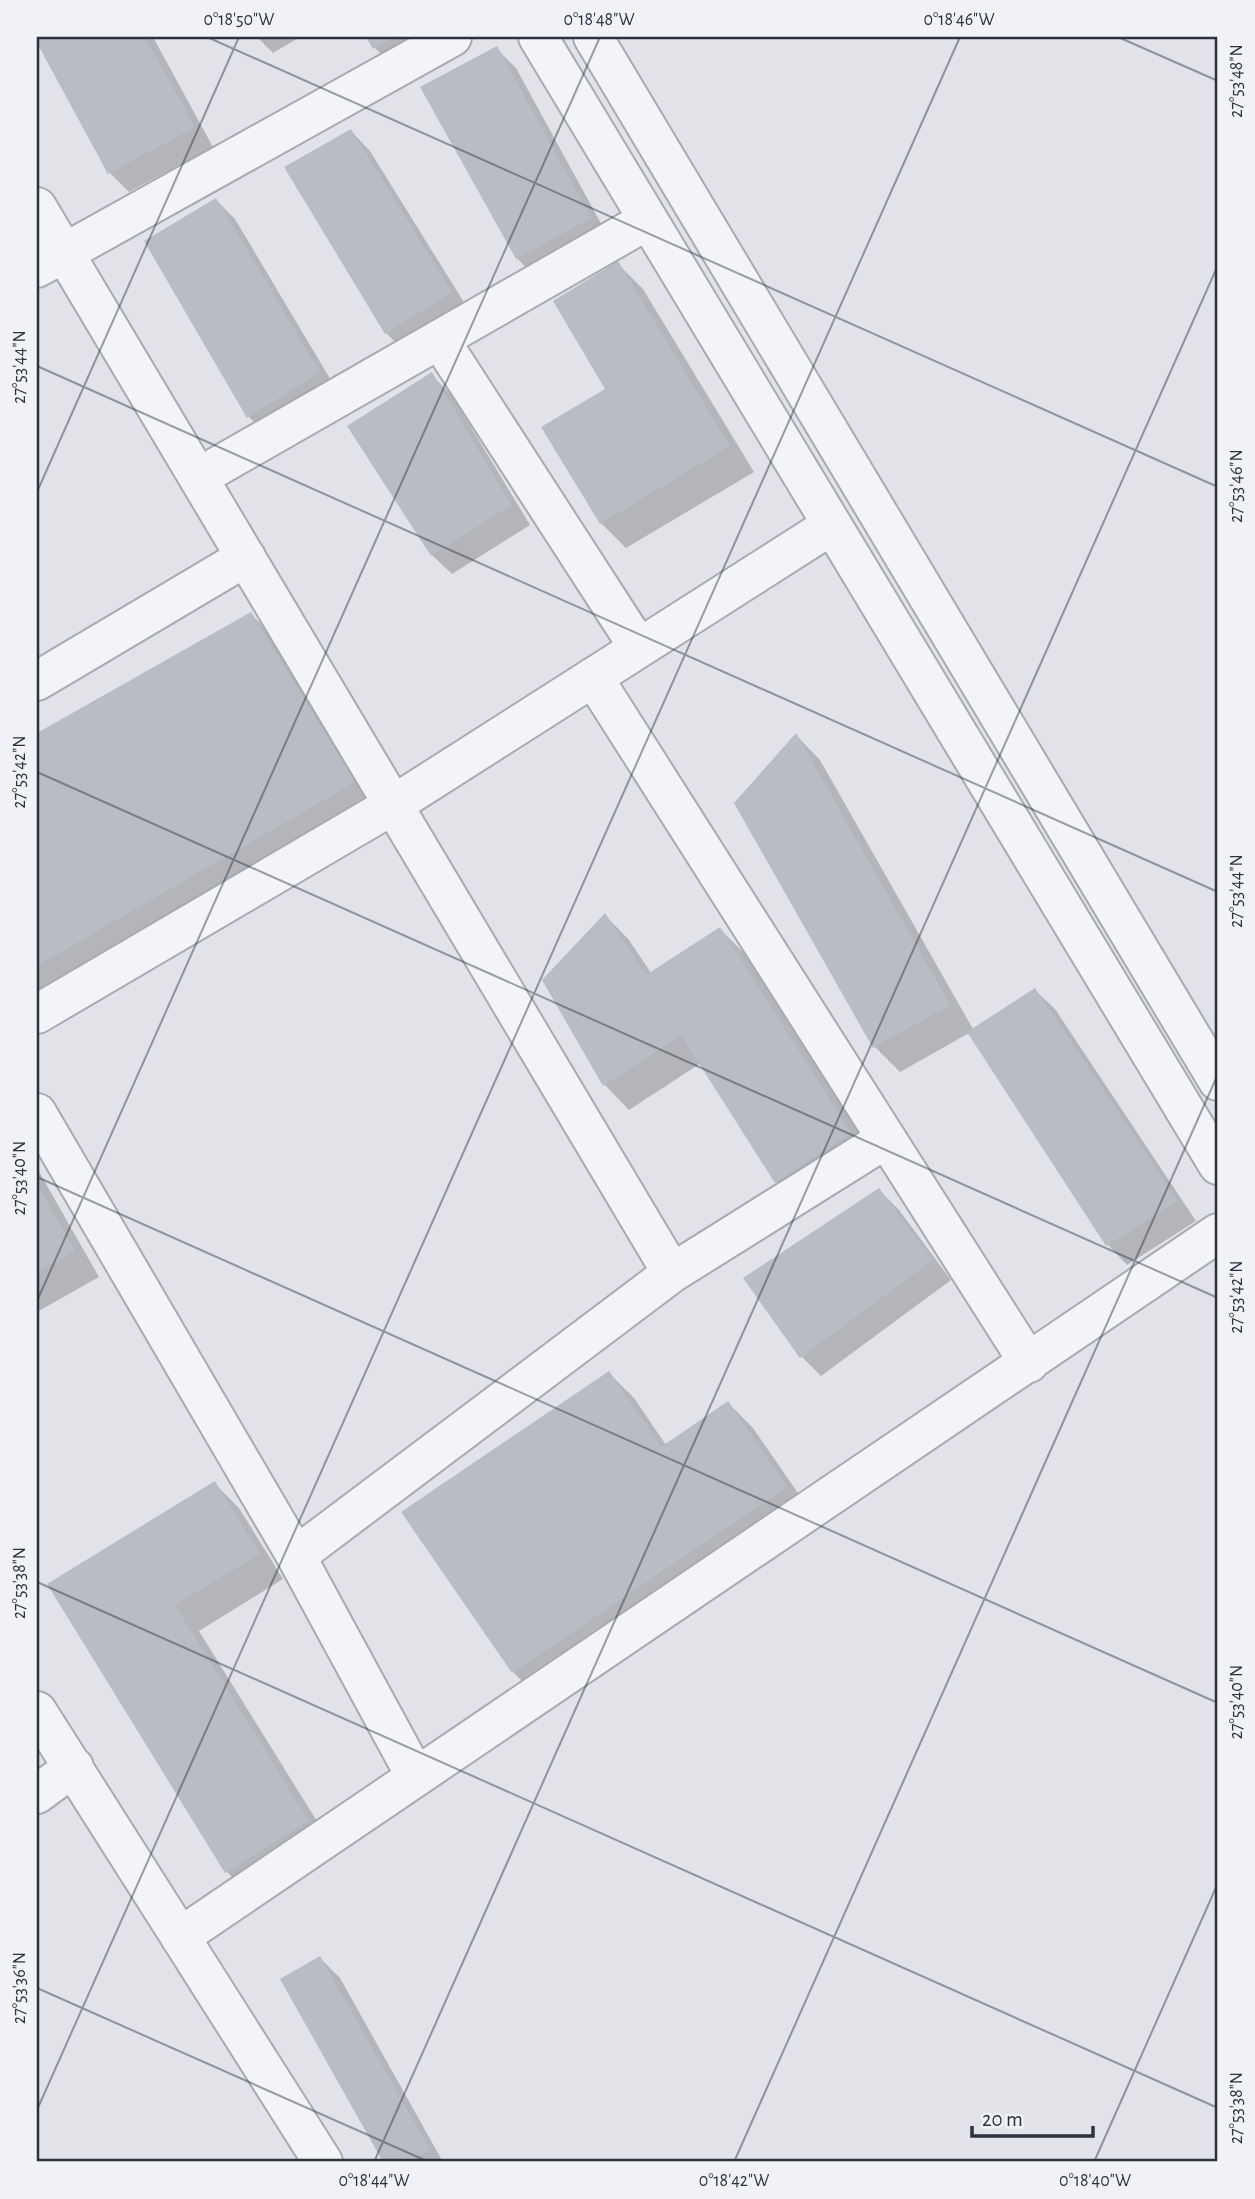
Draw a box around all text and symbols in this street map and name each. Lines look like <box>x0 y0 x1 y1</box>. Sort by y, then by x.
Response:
text: 0°18'50"W <box>204 11 274 29</box>
text: 0°18'48"W <box>563 11 635 29</box>
text: 0°18'46"W <box>924 11 994 29</box>
text: 27°53'48"N <box>1228 44 1246 118</box>
text: 27°53'44"N <box>11 330 29 404</box>
text: 27°53'46"N <box>1228 449 1246 523</box>
text: 27°53'42"N <box>11 735 29 809</box>
text: 27°53'44"N <box>1228 854 1246 928</box>
text: 27°53'40"N <box>11 1141 29 1215</box>
text: 27°53'42"N <box>1228 1260 1246 1334</box>
text: 27°53'38"N <box>11 1547 29 1619</box>
text: 27°53'40"N <box>1228 1665 1246 1739</box>
text: 27°53'36"N <box>11 1952 29 2024</box>
text: 27°53'38"N <box>1228 2072 1246 2144</box>
scale bar <box>972 2094 1092 2138</box>
text: 20 m <box>982 2109 1023 2130</box>
text: 0°18'44"W <box>338 2172 410 2190</box>
text: 0°18'42"W <box>699 2172 769 2190</box>
text: 0°18'40"W <box>1059 2172 1131 2190</box>

